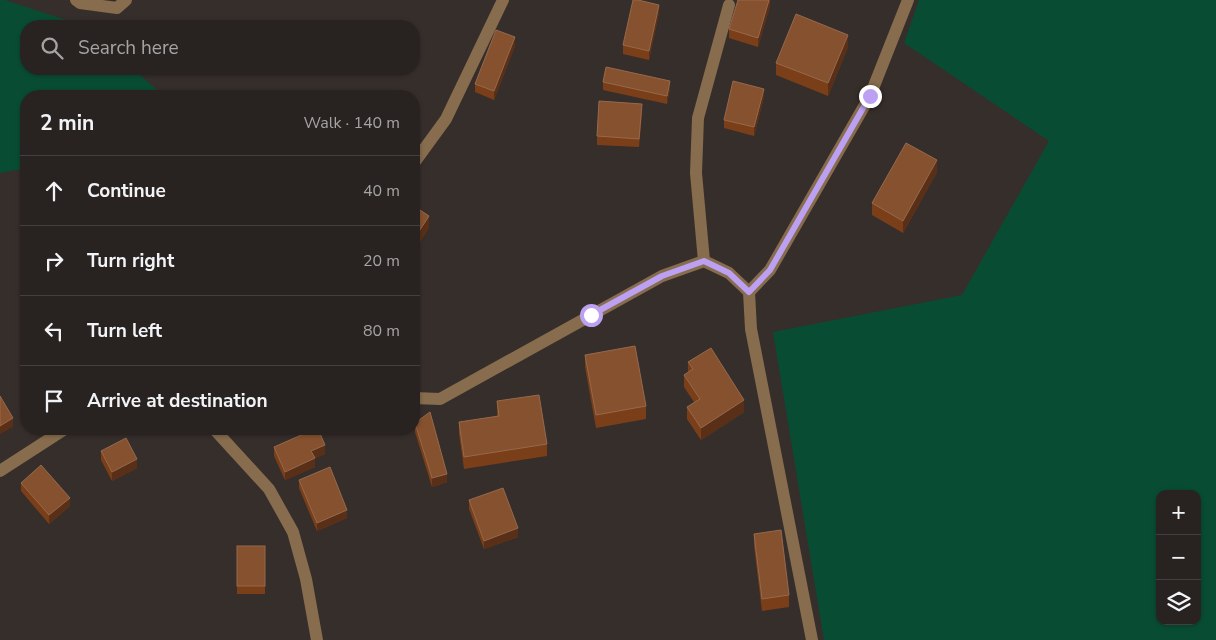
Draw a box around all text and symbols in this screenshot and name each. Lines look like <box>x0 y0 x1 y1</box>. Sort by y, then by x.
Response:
search box <box>20 20 420 75</box>
icon: search <box>38 34 66 62</box>
text: Search here <box>78 35 179 61</box>
route end <box>859 85 882 108</box>
text: 2 min <box>40 109 94 137</box>
text: Walk · 140 m <box>304 112 400 134</box>
icon: ahead <box>40 177 68 205</box>
text: Continue <box>87 178 166 204</box>
text: 40 m <box>363 180 400 202</box>
icon: right <box>40 247 68 275</box>
text: Turn right <box>87 248 174 274</box>
text: 20 m <box>363 250 400 272</box>
route start <box>580 304 603 327</box>
icon: left <box>40 317 68 345</box>
text: Turn left <box>87 318 162 344</box>
text: 80 m <box>363 320 400 342</box>
icon: arrive <box>40 387 68 415</box>
text: Arrive at destination <box>87 388 268 414</box>
map controls <box>1156 490 1201 625</box>
button: + <box>1156 490 1201 535</box>
button: − <box>1156 535 1201 580</box>
button: layers <box>1156 580 1201 625</box>

